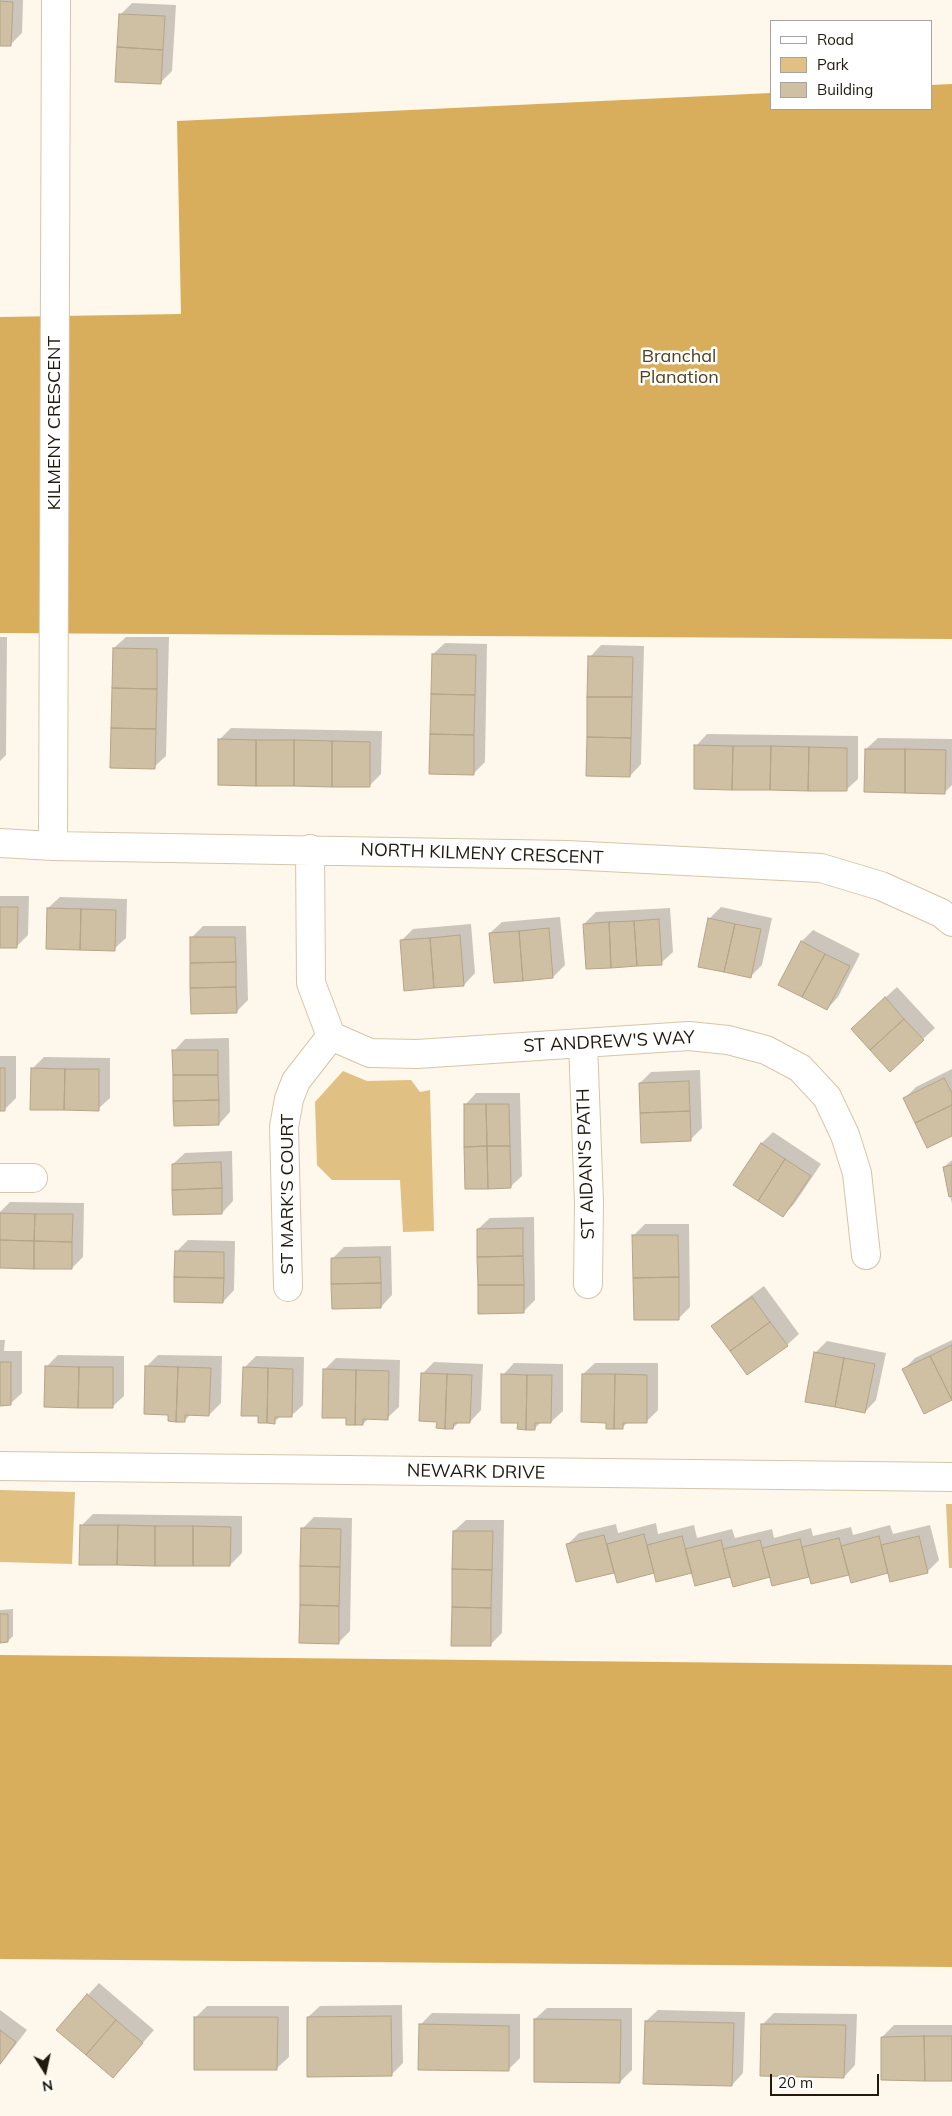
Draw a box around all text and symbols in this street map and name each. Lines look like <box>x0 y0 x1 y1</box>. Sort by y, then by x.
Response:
legend <box>770 20 932 110</box>
text: Road <box>817 30 854 49</box>
text: Park <box>817 55 849 74</box>
text: Building <box>817 80 873 99</box>
street label: KILMENY CRESCENT <box>44 336 66 510</box>
park label: Branchal Planation <box>639 346 719 388</box>
street label: NORTH KILMENY CRESCENT <box>360 839 604 869</box>
street label: ST ANDREW'S WAY <box>523 1027 695 1057</box>
street label: ST AIDAN'S PATH <box>573 1088 599 1240</box>
street label: ST MARK'S COURT <box>277 1114 299 1274</box>
street label: NEWARK DRIVE <box>407 1460 545 1484</box>
north arrow <box>20 2046 70 2096</box>
scale bar <box>772 2064 881 2096</box>
text: 20 m <box>778 2073 813 2092</box>
text: N <box>41 2076 54 2096</box>

